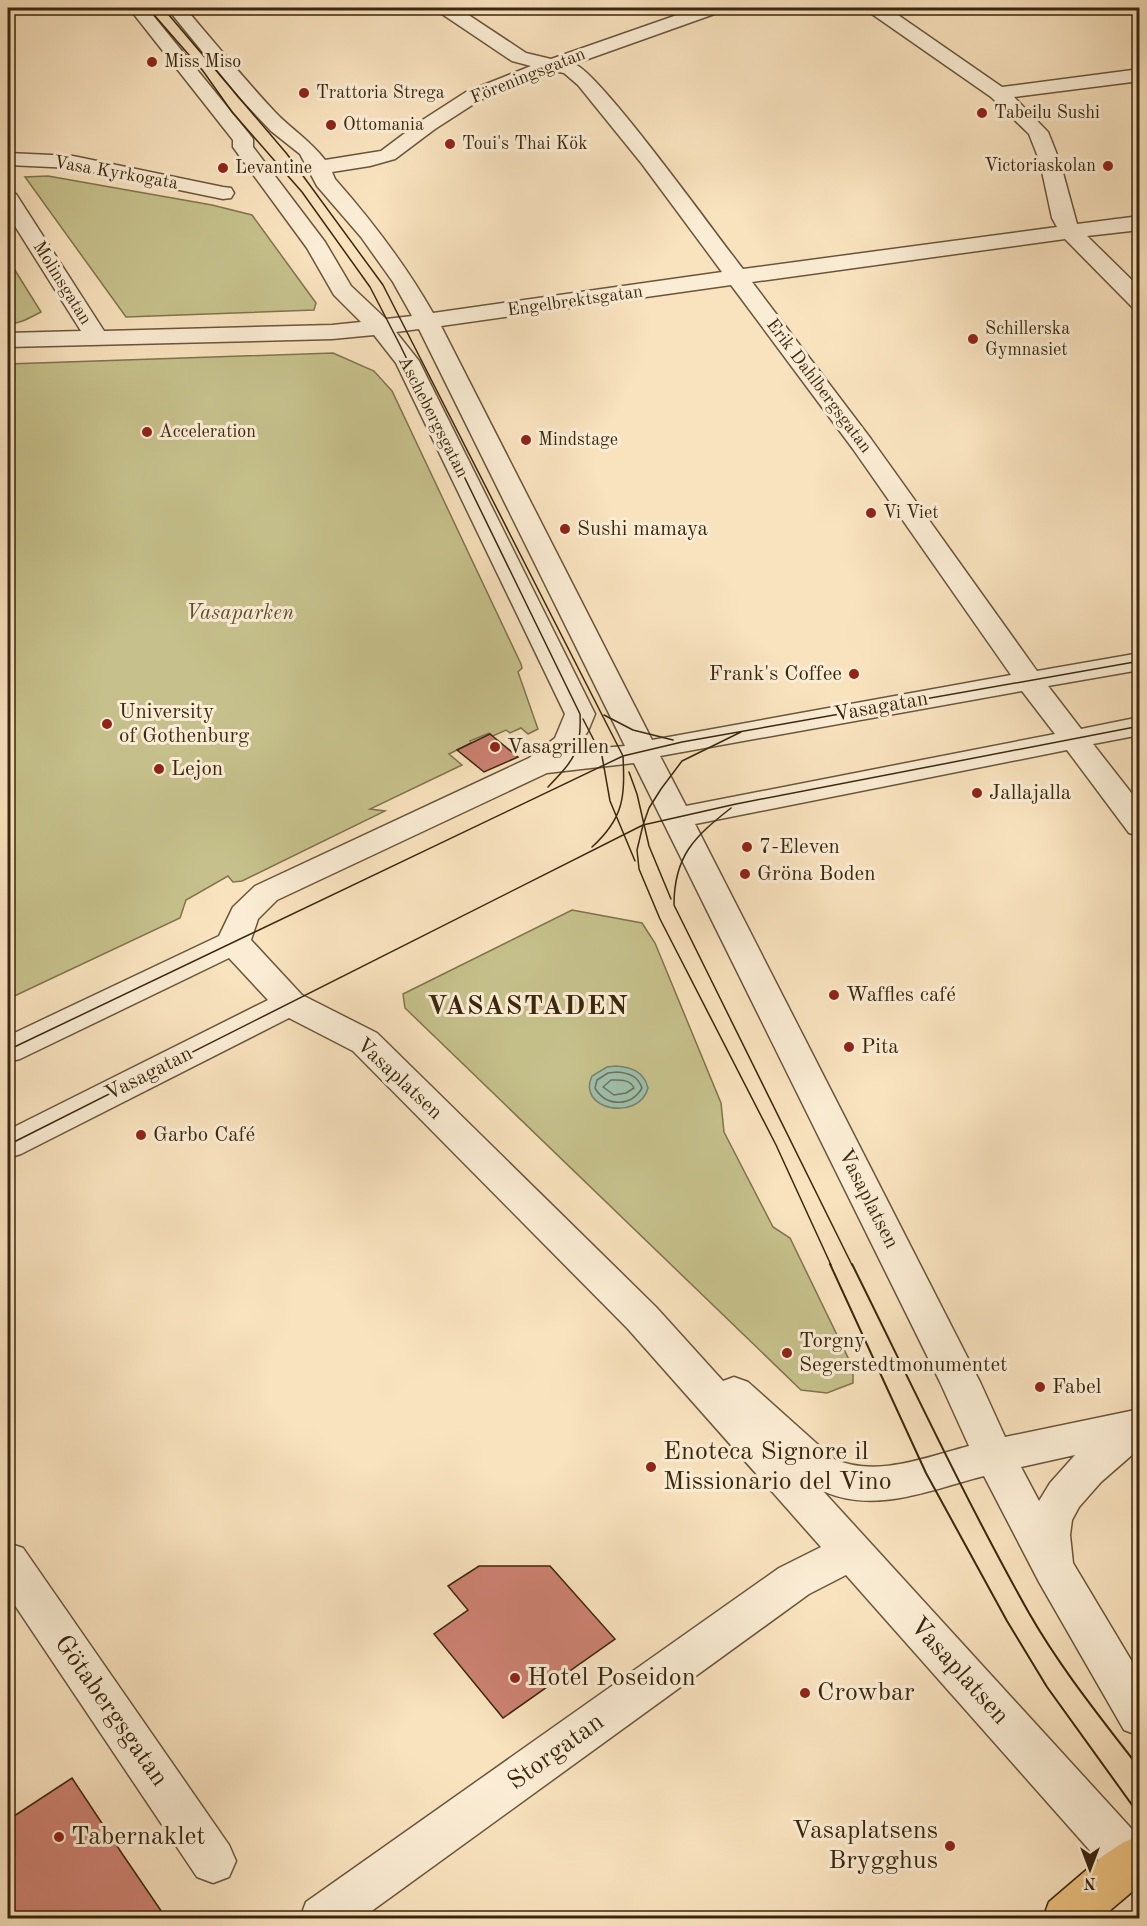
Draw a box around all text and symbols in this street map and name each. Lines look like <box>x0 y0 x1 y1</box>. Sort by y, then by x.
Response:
street label: Föreningsgatan <box>468 45 588 107</box>
place label: Miss Miso <box>164 53 241 71</box>
marker: Miss Miso <box>145 55 159 69</box>
place label: Trattoria Strega <box>316 84 445 102</box>
marker: Trattoria Strega <box>297 86 311 100</box>
place label: Tabeilu Sushi <box>994 104 1100 122</box>
marker: Tabeilu Sushi <box>975 106 989 120</box>
place label: Ottomania <box>343 116 424 134</box>
marker: Ottomania <box>324 118 338 132</box>
place label: Toui's Thai Kök <box>462 135 588 153</box>
marker: Toui's Thai Kök <box>443 137 457 151</box>
street label: Vasa Kyrkogata <box>53 153 180 193</box>
place label: Victoriaskolan <box>984 157 1096 175</box>
place label: Levantine <box>235 159 312 177</box>
marker: Victoriaskolan <box>1101 159 1115 173</box>
marker: Levantine <box>216 161 230 175</box>
street label: Molinsgatan <box>29 238 95 328</box>
street label: Engelbrektsgatan <box>506 283 644 319</box>
street label: Erik Dahlbergsgatan <box>763 316 875 457</box>
place label: Schillerska Gymnasiet <box>985 320 1070 359</box>
marker: Schillerska Gymnasiet <box>966 332 980 346</box>
street label: Aschebergsgatan <box>395 353 471 481</box>
place label: Acceleration <box>159 423 256 441</box>
marker: Acceleration <box>140 425 154 439</box>
place label: Mindstage <box>538 431 618 449</box>
marker: Mindstage <box>519 433 533 447</box>
place label: Vi Viet <box>883 504 939 522</box>
marker: Vi Viet <box>864 506 878 520</box>
place label: Sushi mamaya <box>577 519 708 540</box>
marker: Sushi mamaya <box>558 522 572 536</box>
park label: Vasaparken <box>186 603 294 624</box>
place label: Frank's Coffee <box>709 664 842 685</box>
marker: Frank's Coffee <box>847 667 861 681</box>
street label: Vasagatan <box>832 688 930 726</box>
place label: University of Gothenburg <box>119 702 250 747</box>
marker: University of Gothenburg <box>100 717 114 731</box>
place label: Vasagrillen <box>507 737 609 758</box>
marker: Vasagrillen <box>488 740 502 754</box>
place label: Lejon <box>171 759 223 780</box>
marker: Lejon <box>152 762 166 776</box>
place label: Jallajalla <box>989 783 1071 804</box>
marker: Jallajalla <box>970 786 984 800</box>
place label: 7-Eleven <box>759 837 840 858</box>
marker: 7-Eleven <box>740 840 754 854</box>
place label: Gröna Boden <box>757 864 876 885</box>
marker: Gröna Boden <box>738 867 752 881</box>
place label: Waffles café <box>846 985 956 1006</box>
marker: Waffles café <box>827 988 841 1002</box>
district label: VASASTADEN <box>427 993 629 1020</box>
street label: Vasaplatsen <box>352 1034 446 1124</box>
place label: Pita <box>861 1037 899 1058</box>
marker: Pita <box>842 1040 856 1054</box>
street label: Vasagatan <box>102 1043 196 1105</box>
place label: Garbo Café <box>153 1125 255 1146</box>
marker: Garbo Café <box>134 1128 148 1142</box>
street label: Vasaplatsen <box>834 1146 902 1252</box>
place label: Torgny Segerstedtmonumentet <box>799 1331 1007 1376</box>
marker: Torgny Segerstedtmonumentet <box>780 1346 794 1360</box>
place label: Fabel <box>1052 1377 1102 1398</box>
marker: Fabel <box>1033 1380 1047 1394</box>
place label: Enoteca Signore il Missionario del Vino <box>663 1439 892 1495</box>
marker: Enoteca Signore il Missionario del Vino <box>644 1460 658 1474</box>
street label: Vasaplatsen <box>904 1612 1014 1730</box>
street label: Götabergsgatan <box>49 1631 173 1791</box>
place label: Hotel Poseidon <box>527 1665 696 1691</box>
marker: Hotel Poseidon <box>508 1671 522 1685</box>
place label: Crowbar <box>817 1680 915 1706</box>
marker: Crowbar <box>798 1686 812 1700</box>
street label: Storgatan <box>503 1709 609 1795</box>
place label: Vasaplatsens Brygghus <box>792 1818 938 1874</box>
place label: Tabernaklet <box>71 1824 205 1850</box>
marker: Tabernaklet <box>52 1830 66 1844</box>
marker: Vasaplatsens Brygghus <box>943 1839 957 1853</box>
north arrow <box>1060 1839 1120 1899</box>
text: N <box>1083 1874 1096 1890</box>

